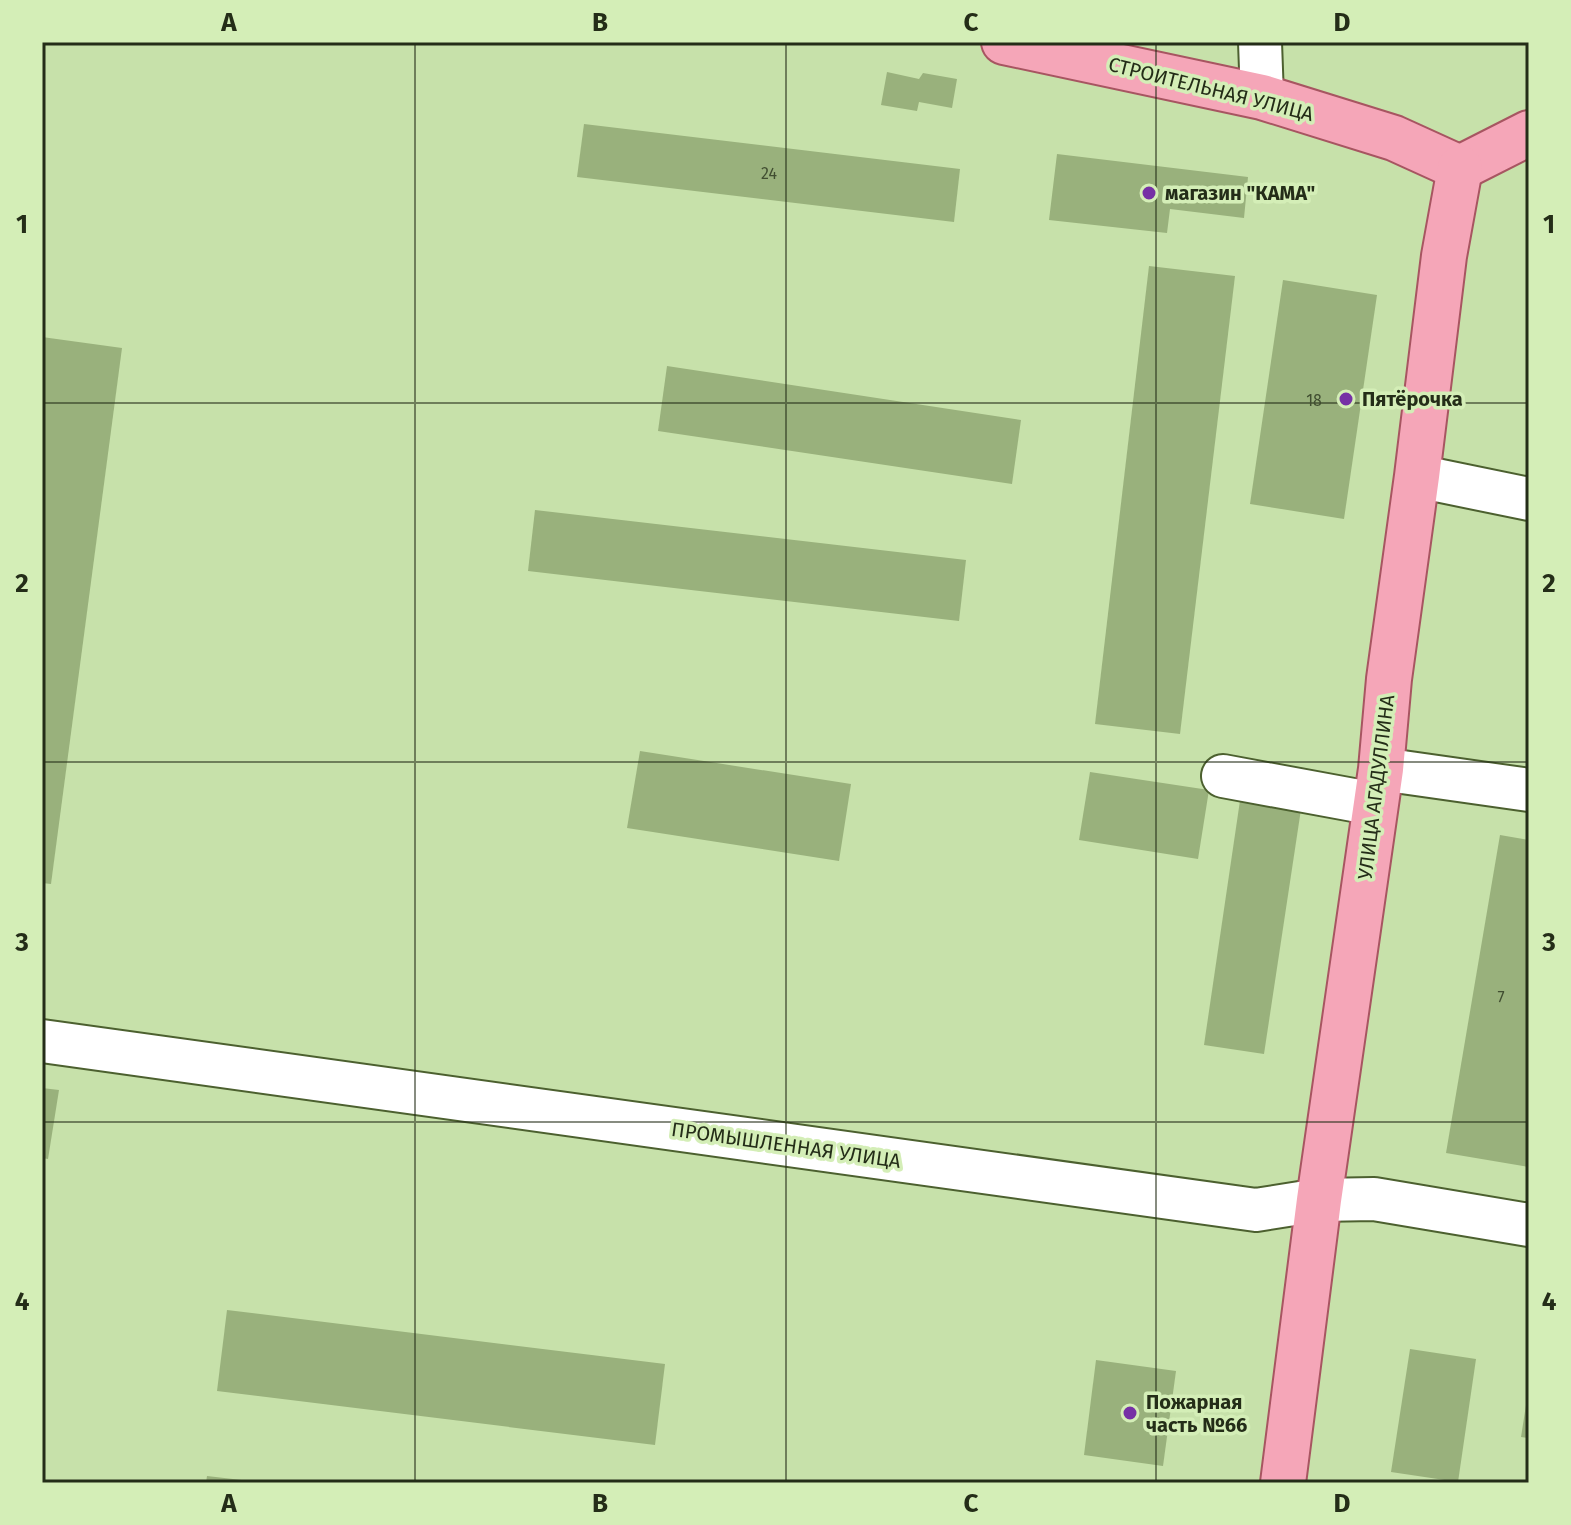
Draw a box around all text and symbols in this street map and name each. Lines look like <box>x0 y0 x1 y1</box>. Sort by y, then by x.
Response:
text: A <box>220 7 237 38</box>
text: B <box>592 7 608 38</box>
text: C <box>964 7 979 38</box>
text: D <box>1334 7 1351 38</box>
street label: СТРОИТЕЛЬНАЯ УЛИЦА <box>1106 52 1317 126</box>
house number: 24 <box>761 164 777 183</box>
place label: магазин "КАМА" <box>1165 181 1315 205</box>
marker: магазин "КАМА" <box>1140 184 1158 202</box>
text: 1 <box>16 209 28 240</box>
text: 1 <box>1543 209 1555 240</box>
place label: Пятёрочка <box>1362 387 1463 411</box>
marker: Пятёрочка <box>1337 390 1355 408</box>
house number: 18 <box>1306 391 1322 410</box>
text: 2 <box>15 568 29 599</box>
text: 2 <box>1542 568 1556 599</box>
street label: УЛИЦА АГАДУЛЛИНА <box>1353 693 1399 881</box>
text: 3 <box>14 927 29 958</box>
text: 3 <box>1541 927 1556 958</box>
house number: 7 <box>1497 988 1505 1007</box>
street label: ПРОМЫШЛЕННАЯ УЛИЦА <box>670 1117 903 1173</box>
text: 4 <box>15 1286 30 1317</box>
text: 4 <box>1542 1286 1557 1317</box>
place label: Пожарная часть №66 <box>1146 1390 1247 1437</box>
marker: Пожарная часть №66 <box>1121 1404 1139 1422</box>
text: A <box>220 1488 237 1519</box>
text: B <box>592 1488 608 1519</box>
text: C <box>964 1488 979 1519</box>
text: D <box>1334 1488 1351 1519</box>

